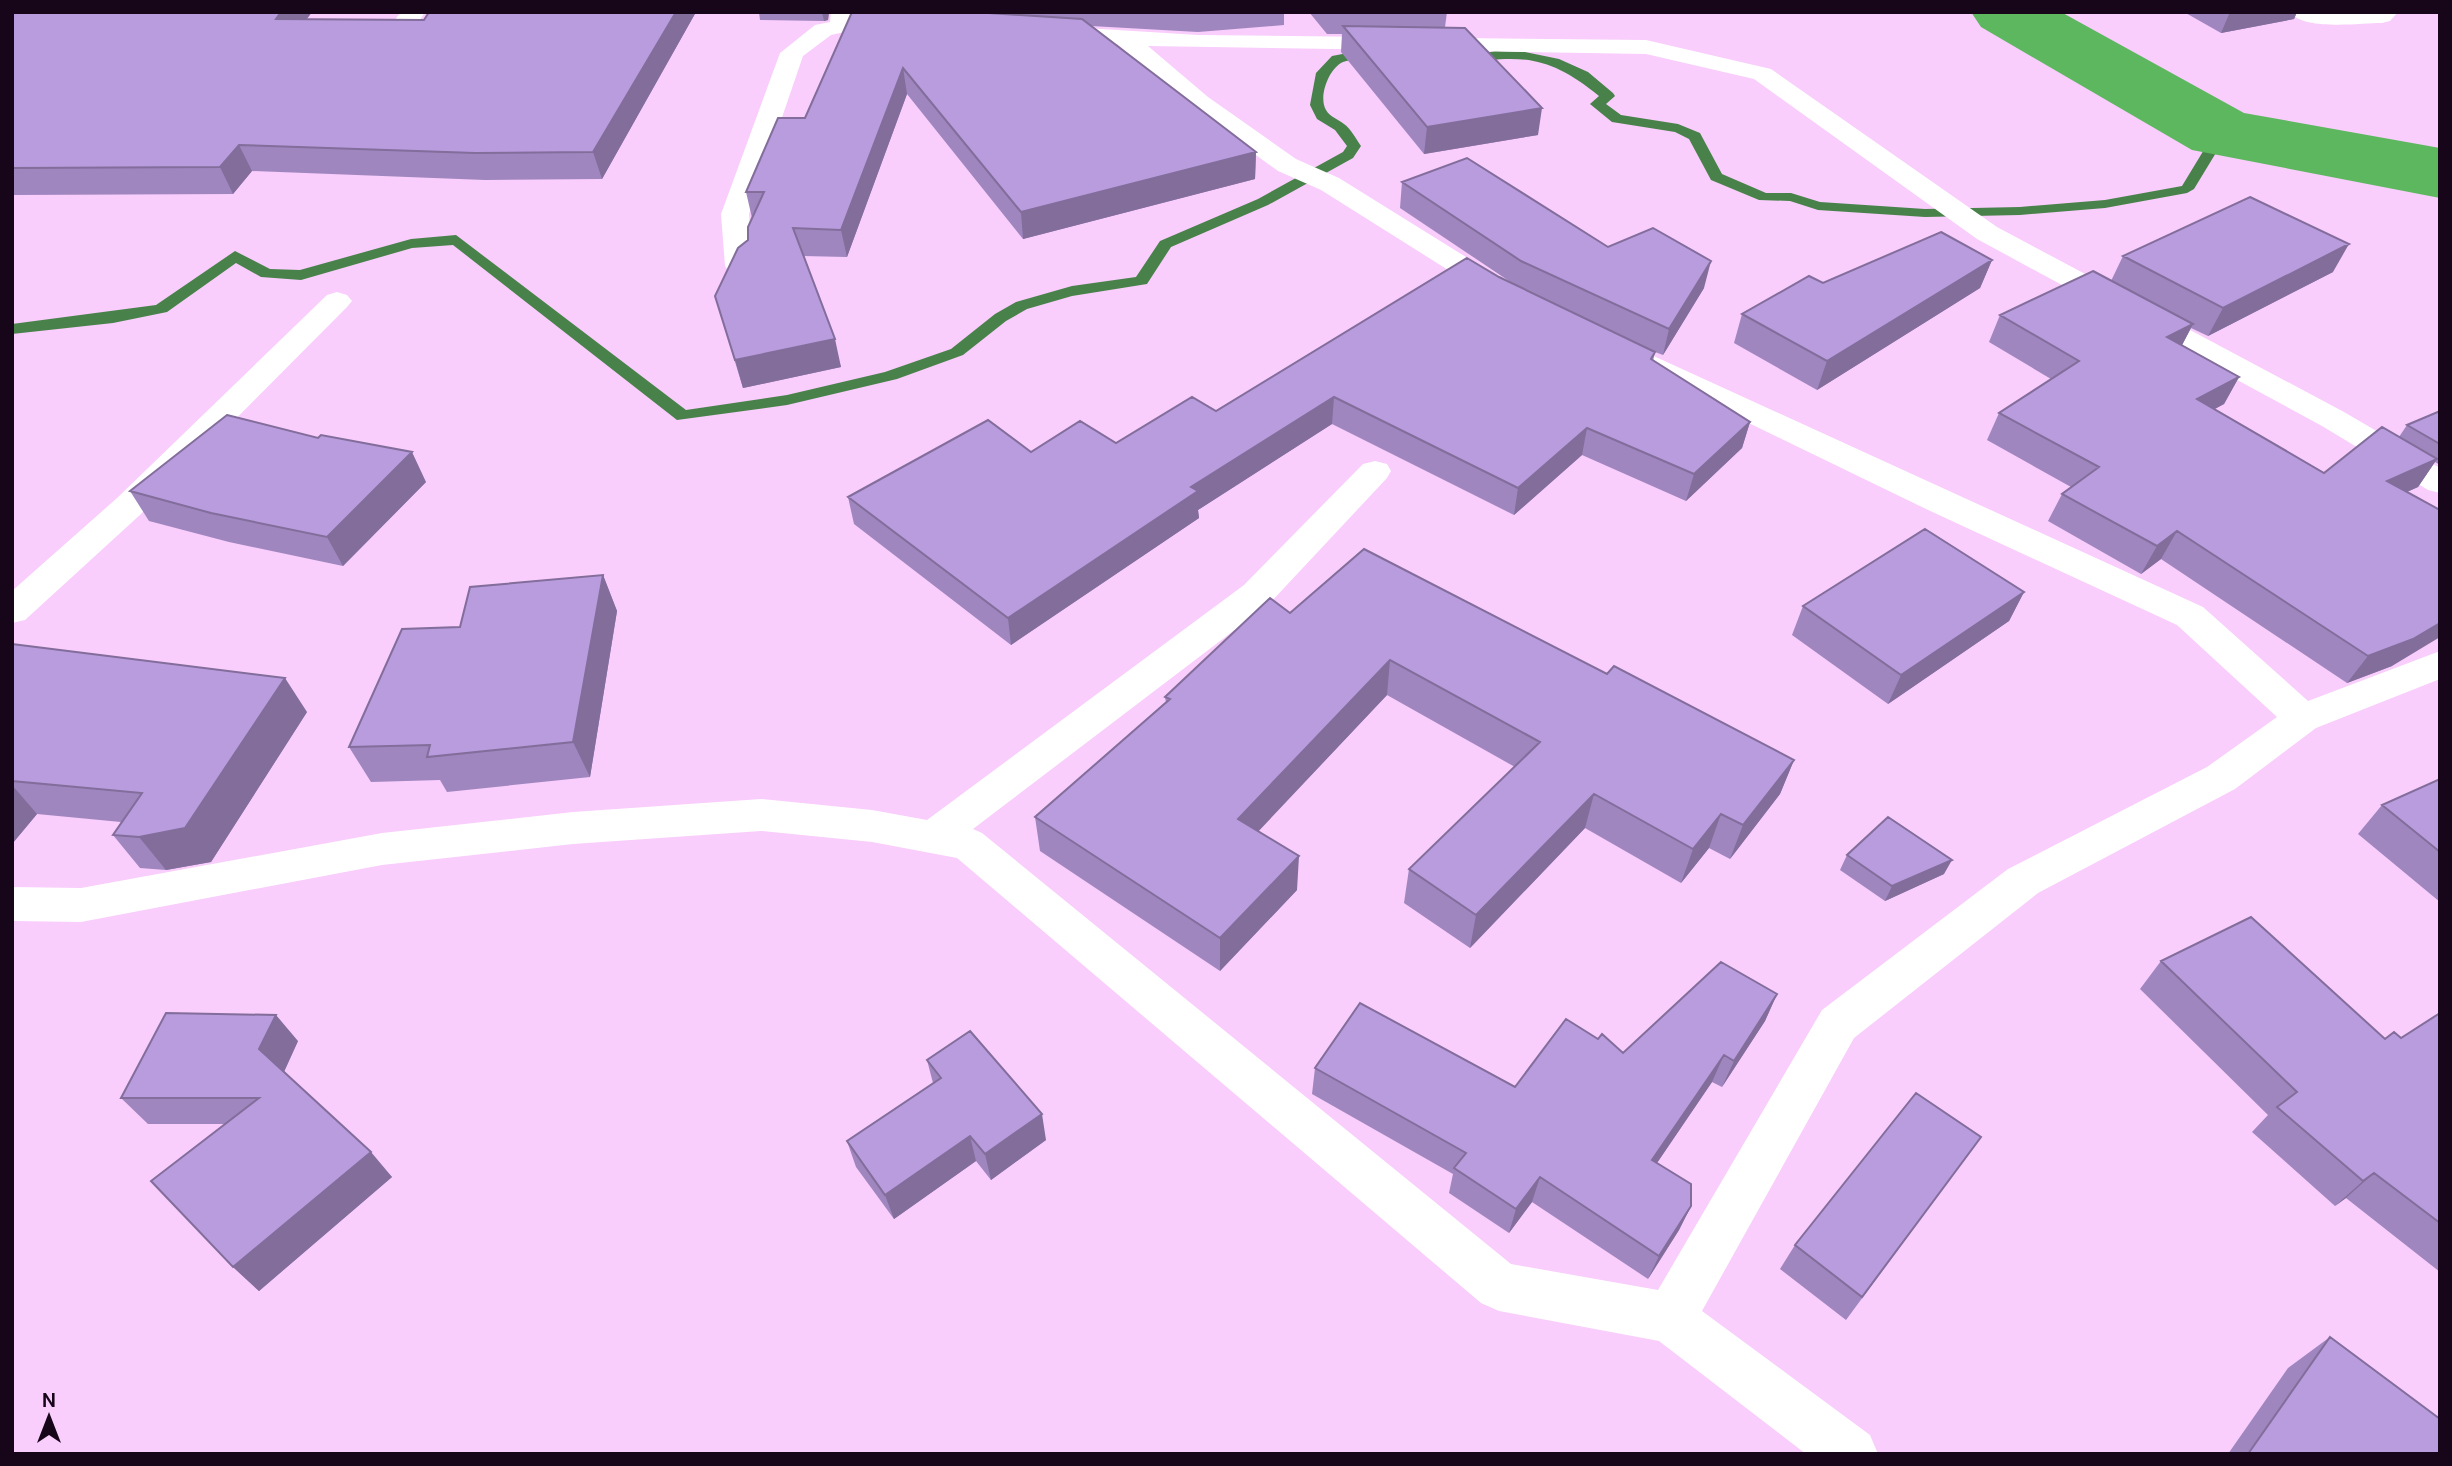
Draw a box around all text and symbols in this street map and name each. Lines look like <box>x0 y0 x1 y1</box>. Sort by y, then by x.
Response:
north arrow <box>14 1382 84 1452</box>
text: N <box>42 1388 56 1413</box>

